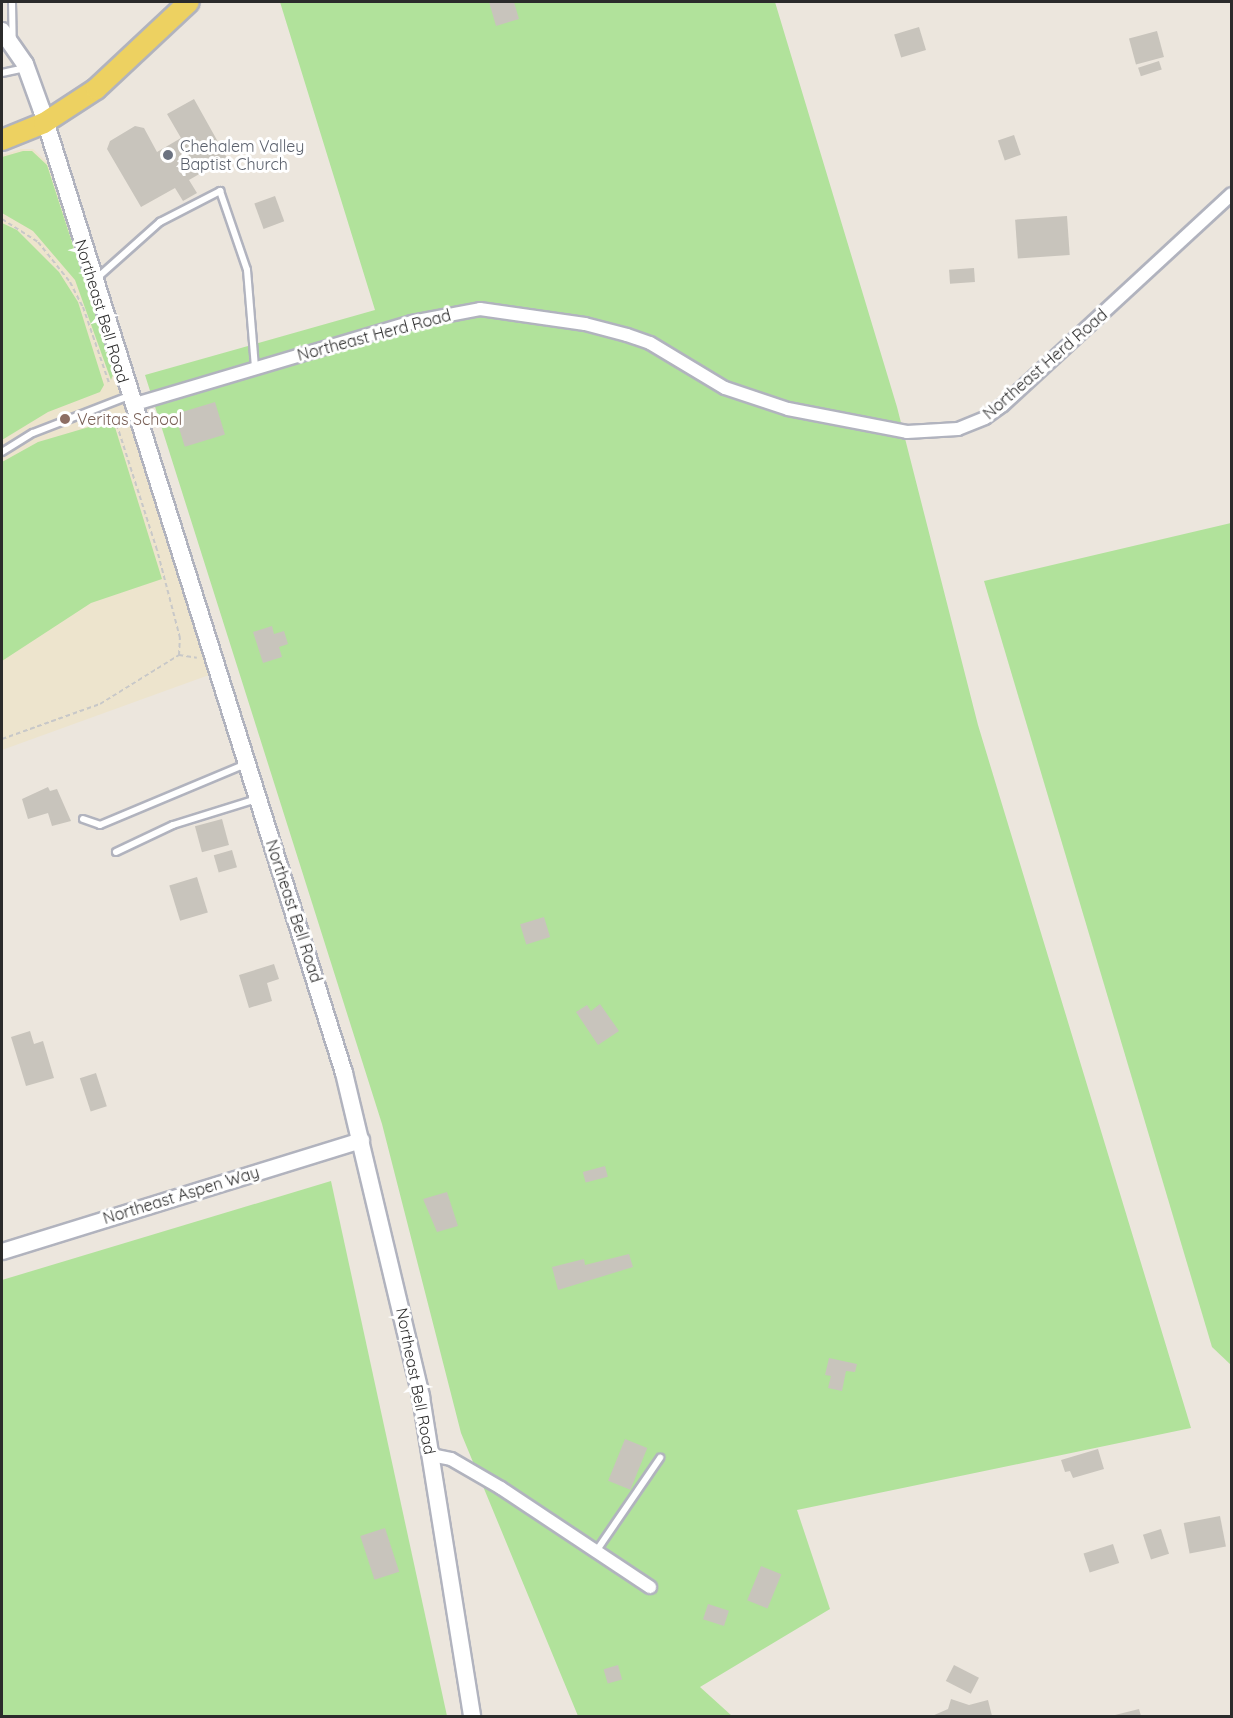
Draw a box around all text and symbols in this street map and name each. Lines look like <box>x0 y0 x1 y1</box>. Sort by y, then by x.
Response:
place label: Chehalem Valley Baptist Church <box>180 136 304 174</box>
marker: Chehalem Valley Baptist Church <box>161 148 175 162</box>
street label: Northeast Bell Road <box>71 237 133 385</box>
street label: Northeast Herd Road <box>295 305 453 365</box>
street label: Northeast Herd Road <box>979 305 1111 423</box>
place label: Veritas School <box>77 409 182 429</box>
marker: Veritas School <box>58 412 72 426</box>
street label: Northeast Bell Road <box>262 837 326 985</box>
street label: Northeast Aspen Way <box>101 1162 261 1228</box>
street label: Northeast Bell Road <box>392 1306 440 1456</box>

